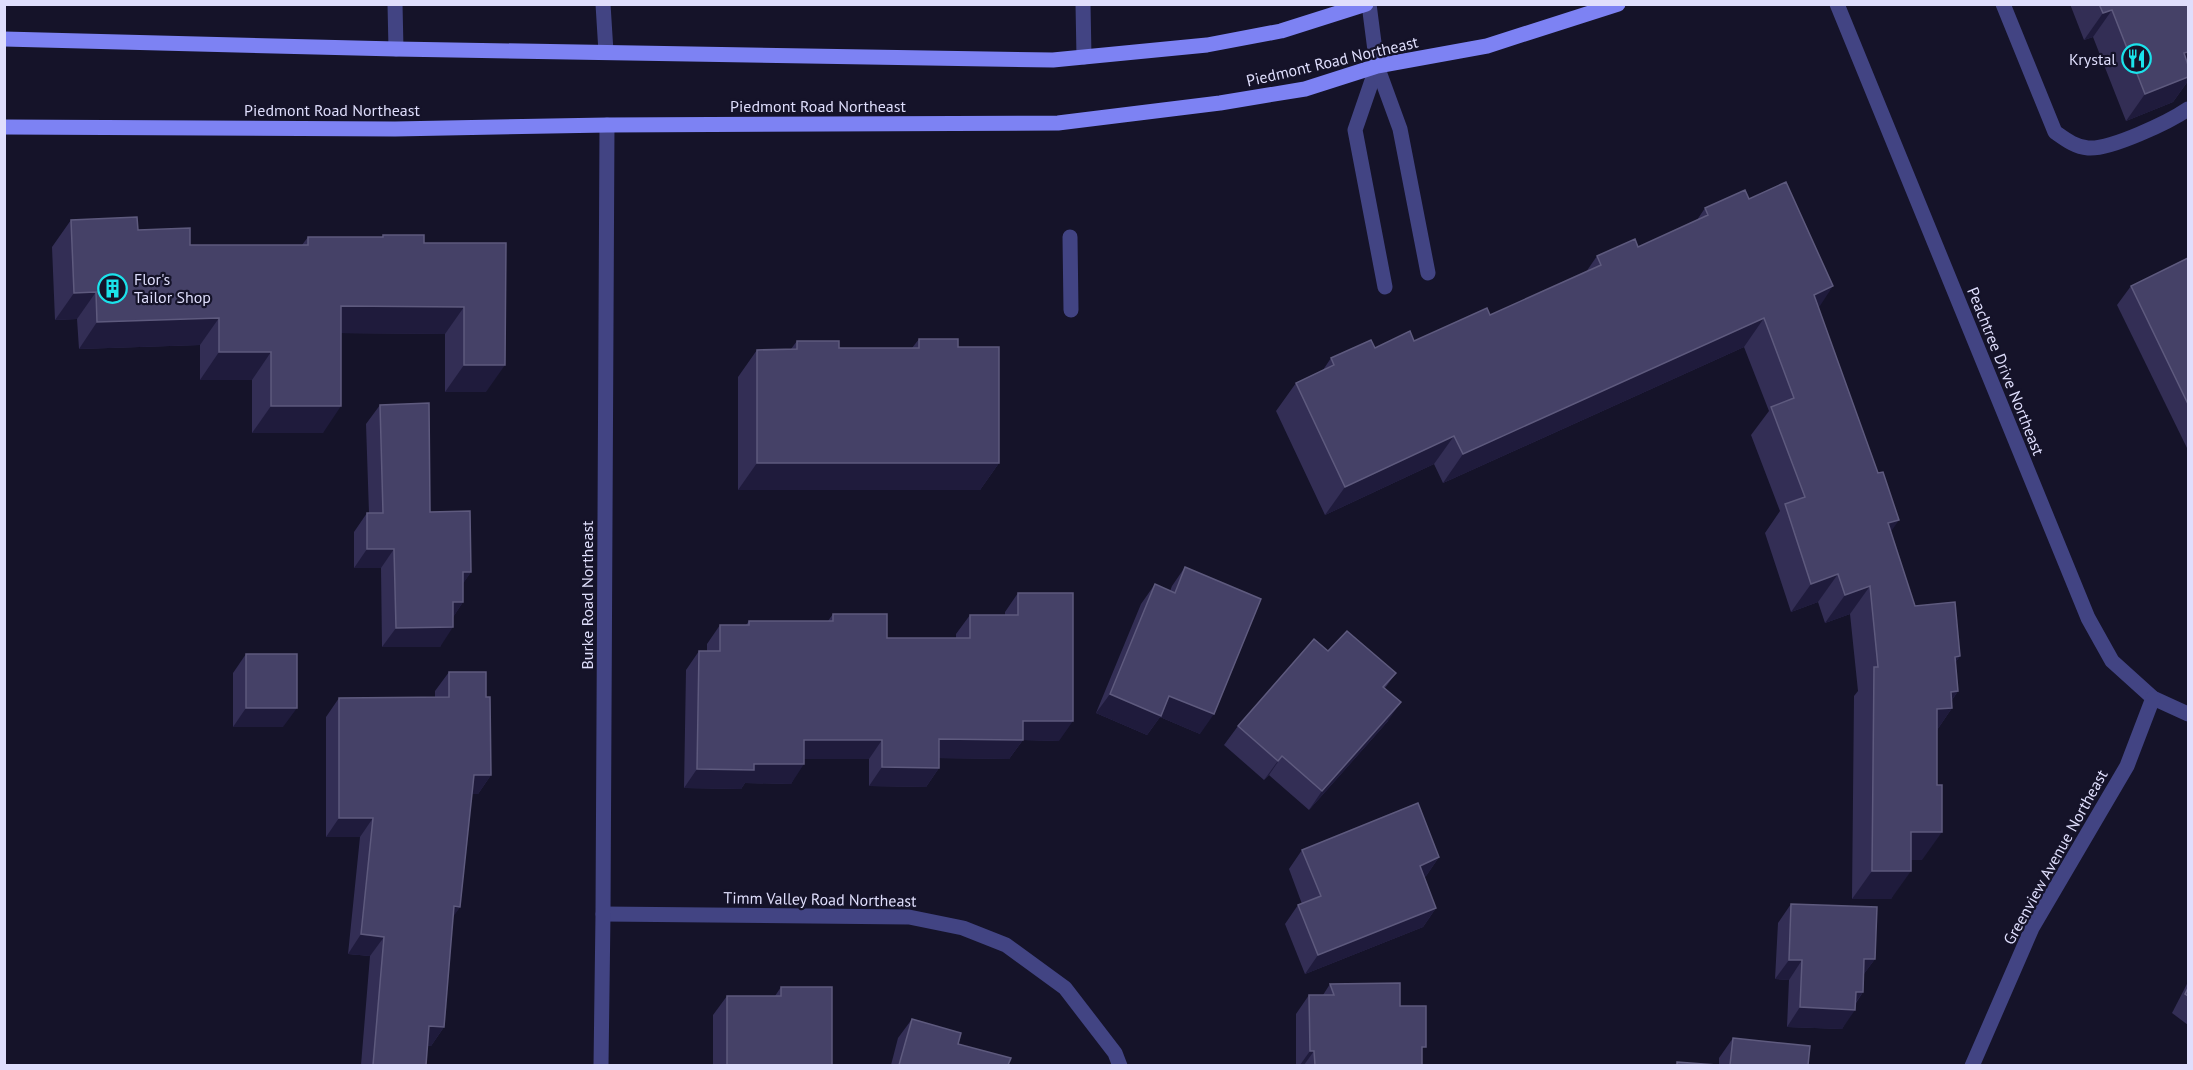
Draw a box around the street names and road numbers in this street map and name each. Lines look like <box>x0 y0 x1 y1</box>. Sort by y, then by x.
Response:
street label: Piedmont Road Northeast <box>1244 31 1420 91</box>
street label: Piedmont Road Northeast <box>730 96 906 116</box>
street label: Piedmont Road Northeast <box>244 100 420 120</box>
street label: Peachtree Drive Northeast <box>1963 284 2049 458</box>
street label: Burke Road Northeast <box>577 520 597 670</box>
street label: Greenview Avenue Northeast <box>1998 765 2112 948</box>
street label: Timm Valley Road Northeast <box>723 887 917 911</box>

